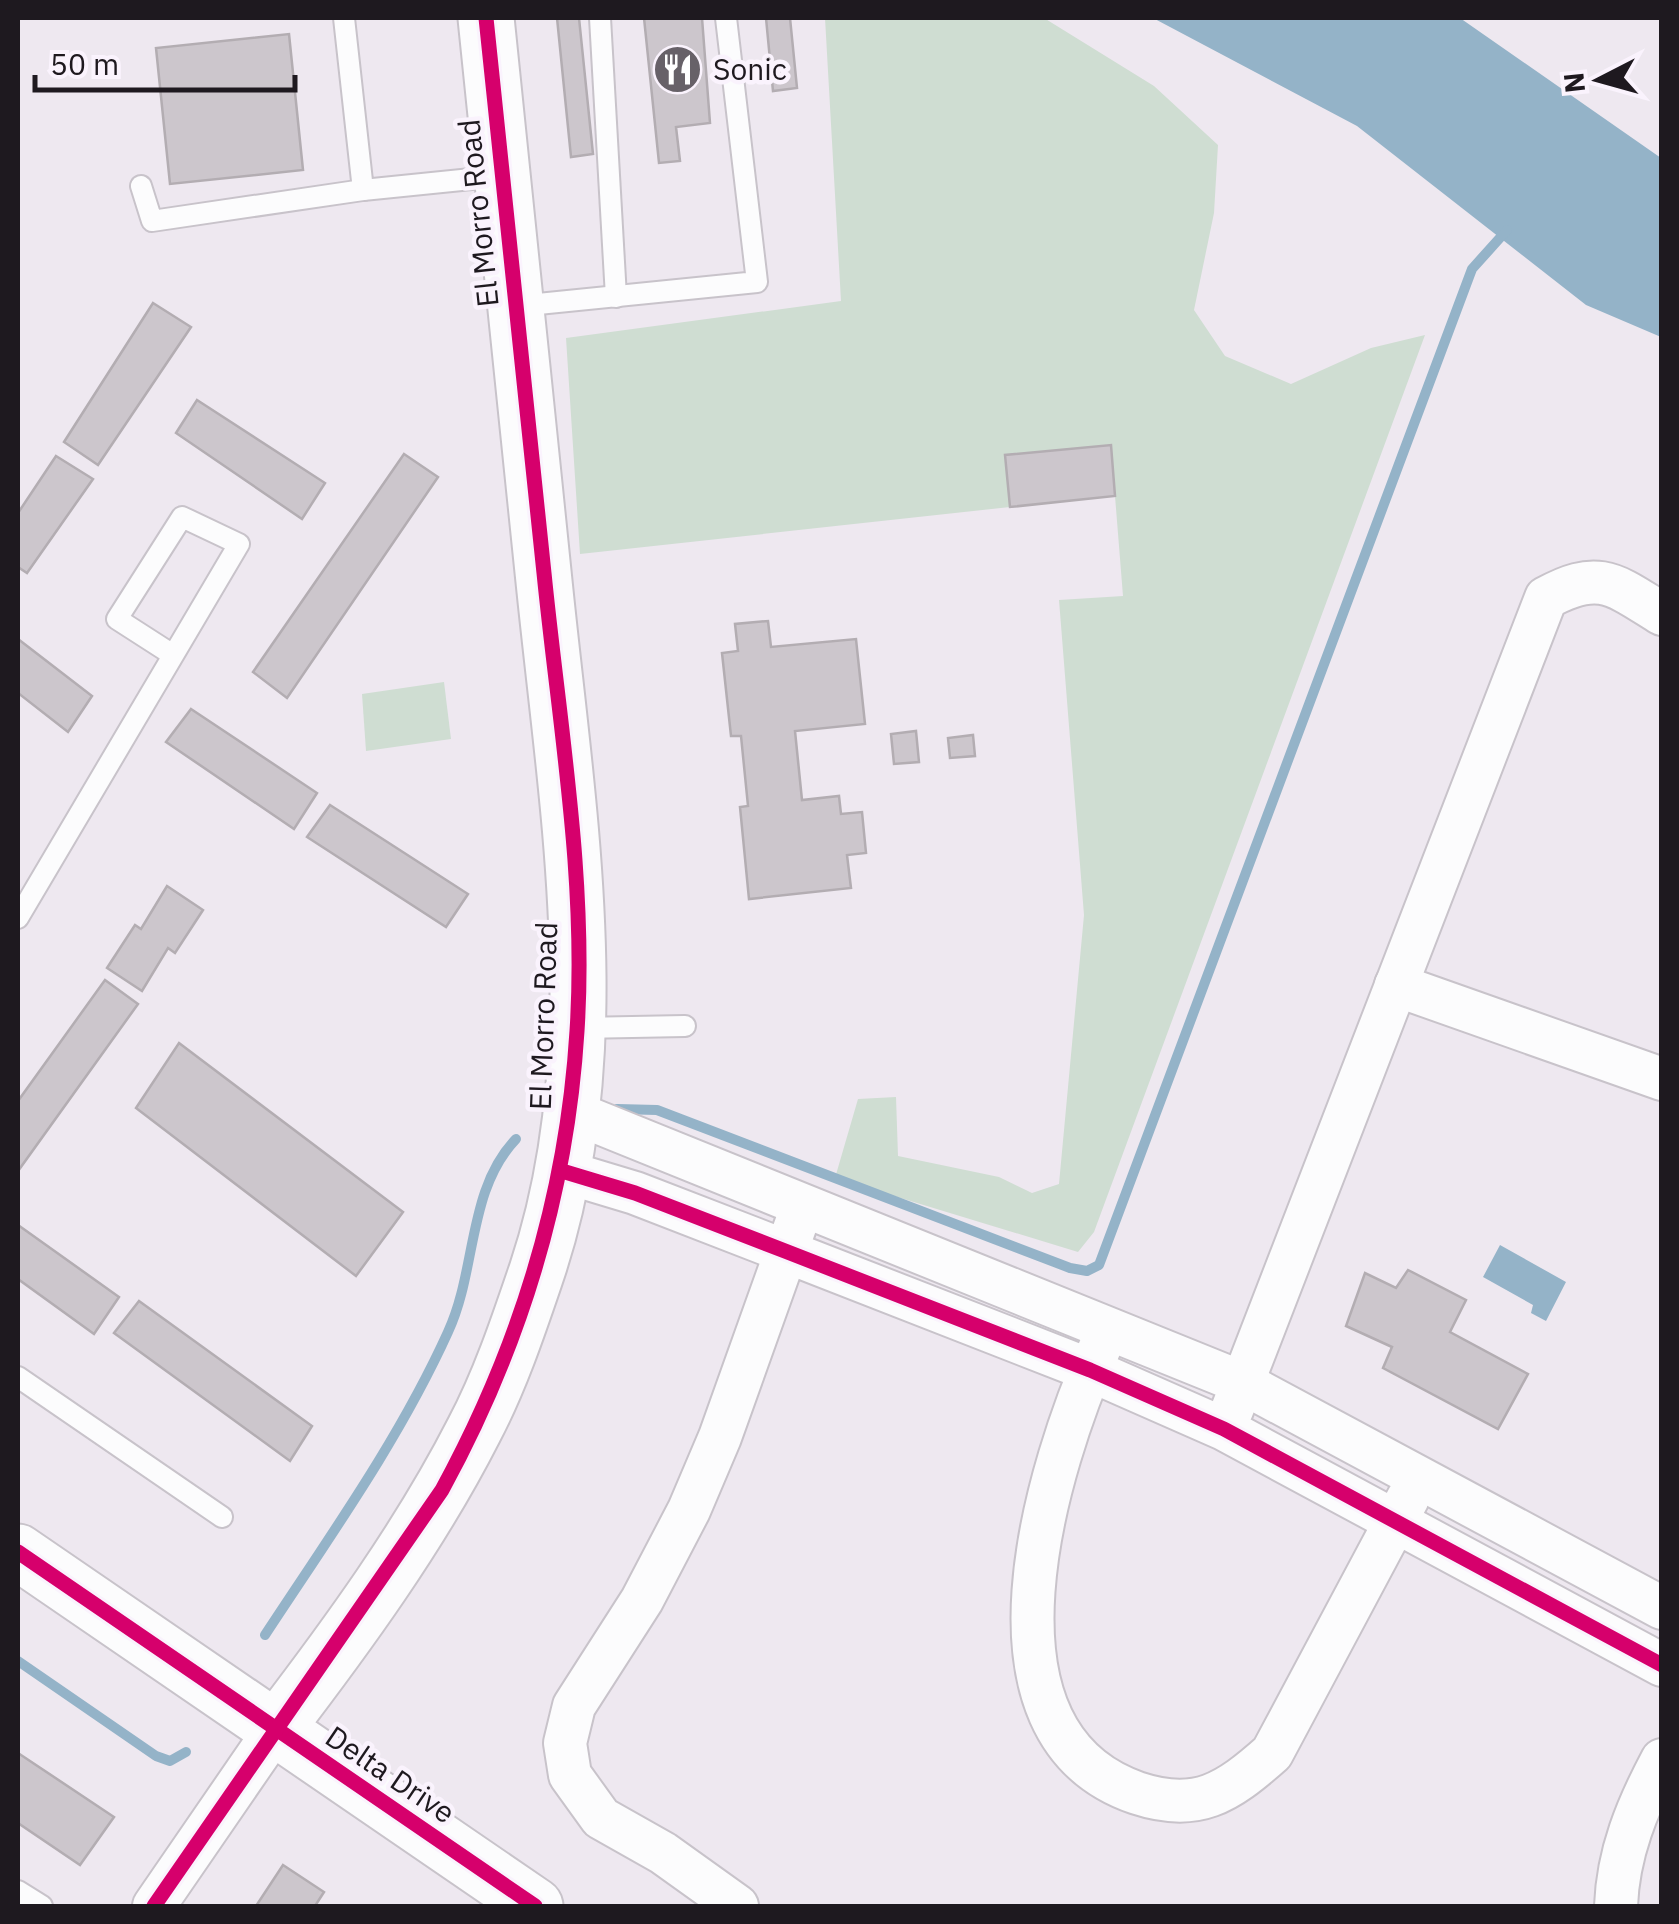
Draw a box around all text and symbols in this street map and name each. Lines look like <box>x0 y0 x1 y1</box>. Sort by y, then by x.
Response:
scale bar <box>35 30 295 92</box>
north arrow <box>1549 30 1649 130</box>
text: 50 m <box>50 44 119 83</box>
restaurant icon: Sonic <box>652 44 704 96</box>
place label: Sonic <box>713 49 787 88</box>
text: N <box>1554 71 1593 95</box>
street label: El Morro Road <box>448 117 507 309</box>
street label: El Morro Road <box>520 921 565 1111</box>
street label: Delta Drive <box>319 1716 463 1831</box>

